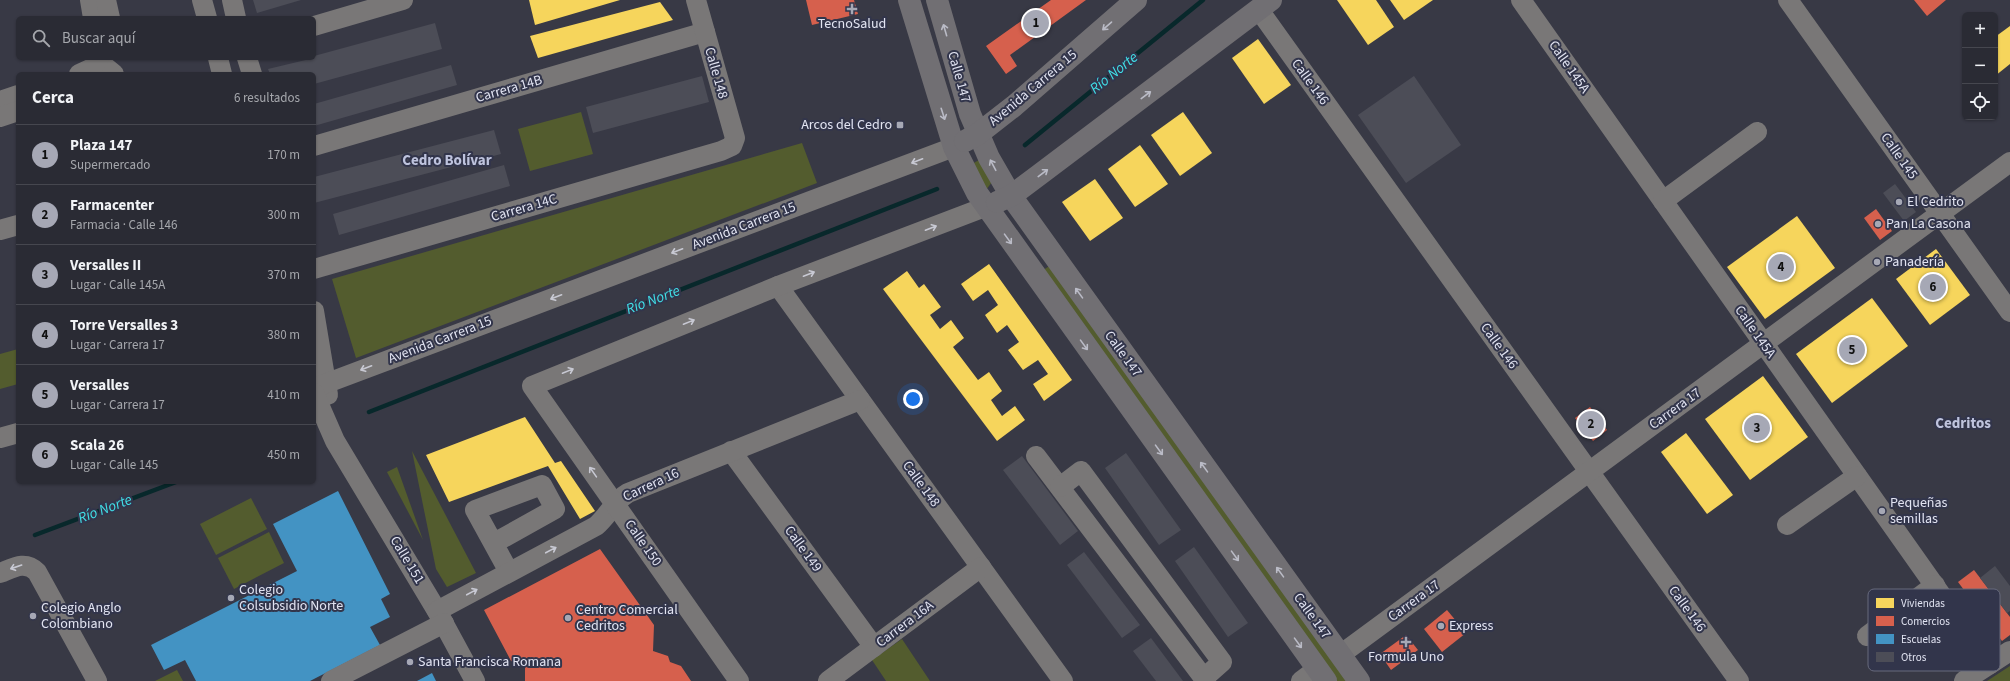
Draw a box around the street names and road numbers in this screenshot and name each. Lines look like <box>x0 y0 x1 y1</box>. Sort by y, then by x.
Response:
street label: Calle 145A <box>1543 37 1595 98</box>
street label: Calle 148 <box>699 45 733 101</box>
street label: Avenida Carrera 15 <box>985 45 1081 131</box>
street label: Calle 147 <box>942 49 976 105</box>
street label: Calle 146 <box>1286 55 1334 109</box>
street label: Carrera 14B <box>474 70 544 108</box>
street label: Calle 145 <box>1876 129 1922 183</box>
street label: Carrera 14C <box>489 189 559 227</box>
street label: Avenida Carrera 15 <box>689 197 799 255</box>
street label: Calle 145A <box>1729 302 1781 363</box>
street label: Avenida Carrera 15 <box>385 311 495 369</box>
street label: Calle 146 <box>1475 319 1523 373</box>
street label: Calle 147 <box>1099 327 1147 381</box>
street label: Carrera 17 <box>1645 383 1705 435</box>
street label: Calle 148 <box>897 457 945 511</box>
street label: Carrera 16 <box>620 463 682 507</box>
street label: Calle 150 <box>620 516 666 570</box>
street label: Calle 149 <box>779 522 827 576</box>
street label: Calle 151 <box>385 532 429 588</box>
street label: Carrera 17 <box>1384 575 1444 627</box>
street label: Calle 146 <box>1663 582 1711 636</box>
street label: Calle 147 <box>1288 589 1336 643</box>
street label: Carrera 16A <box>872 595 938 652</box>

